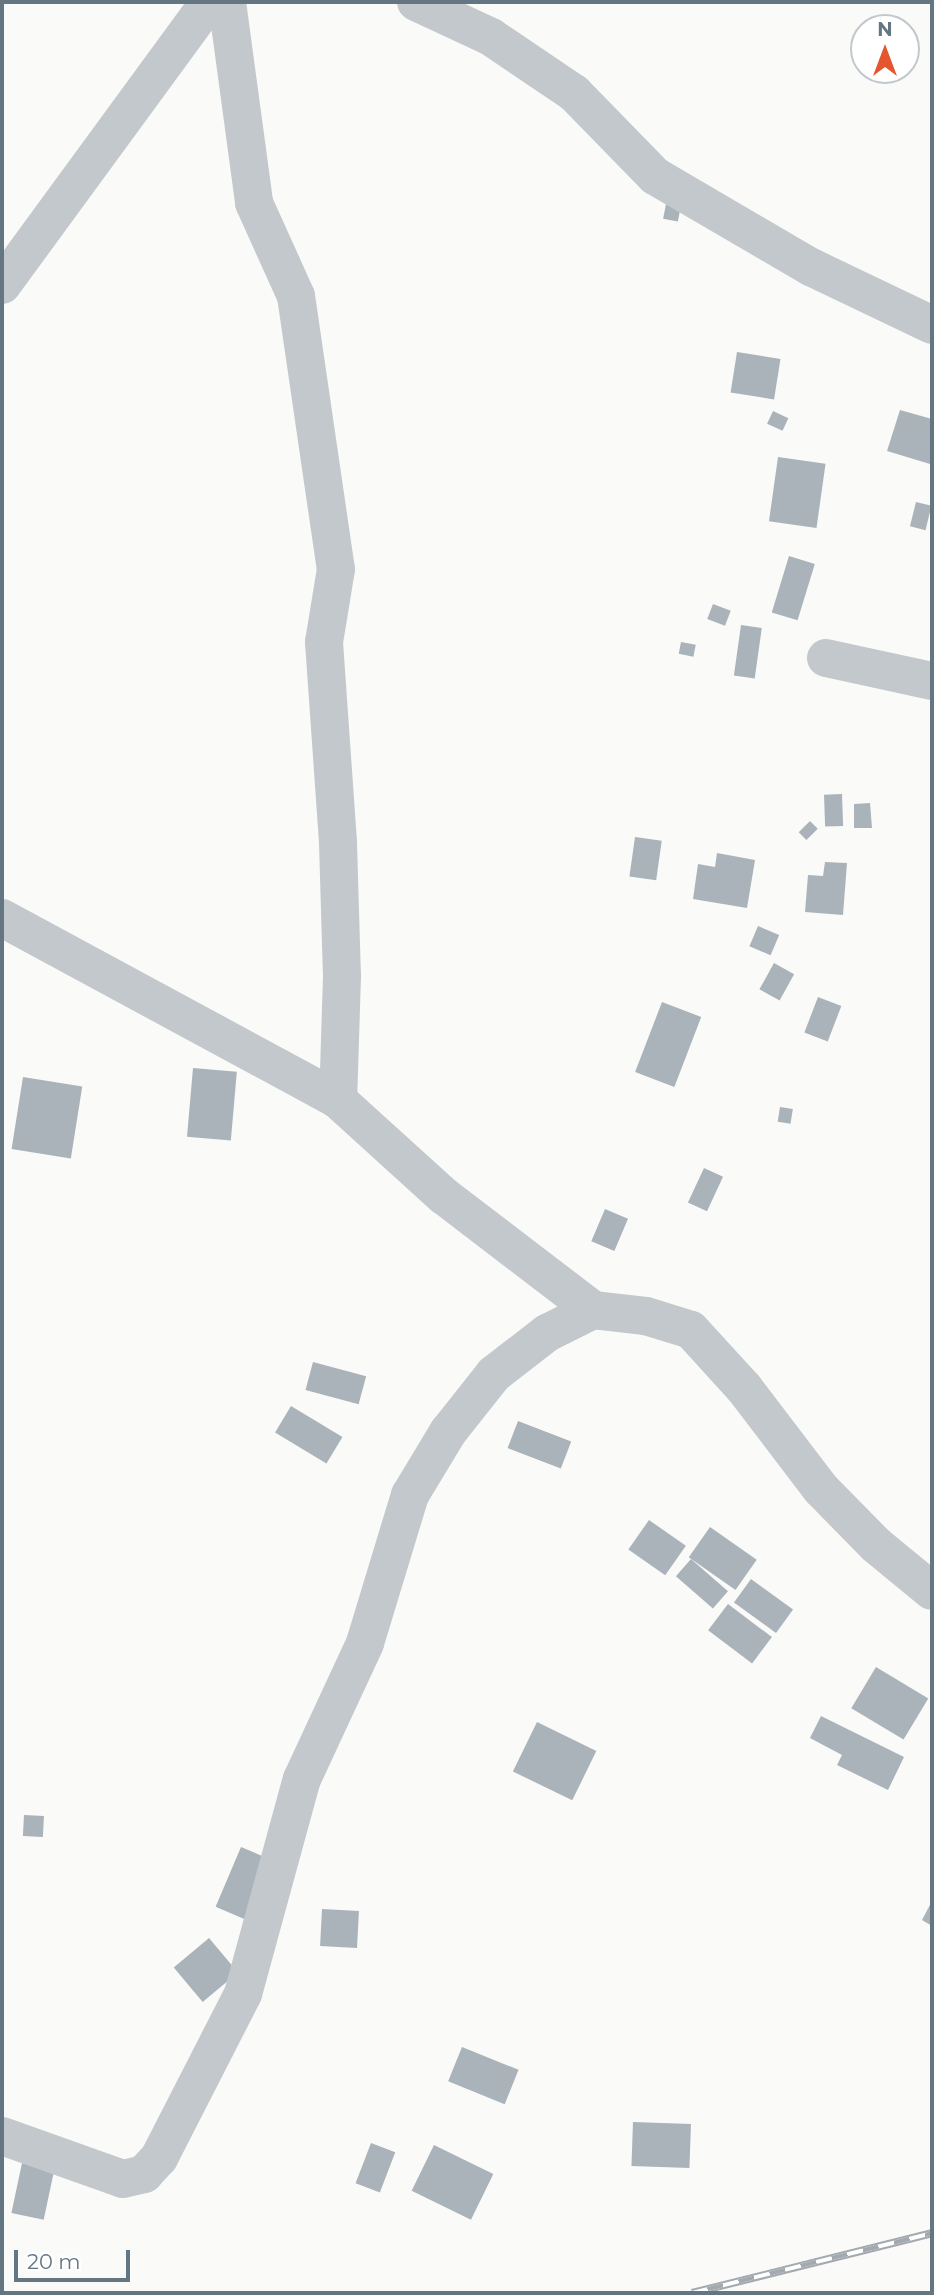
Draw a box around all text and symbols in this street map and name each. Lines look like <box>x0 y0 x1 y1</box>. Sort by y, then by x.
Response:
north arrow <box>850 14 920 84</box>
text: N <box>877 18 893 41</box>
scale bar <box>18 2236 133 2280</box>
text: 20 m <box>27 2249 81 2274</box>

